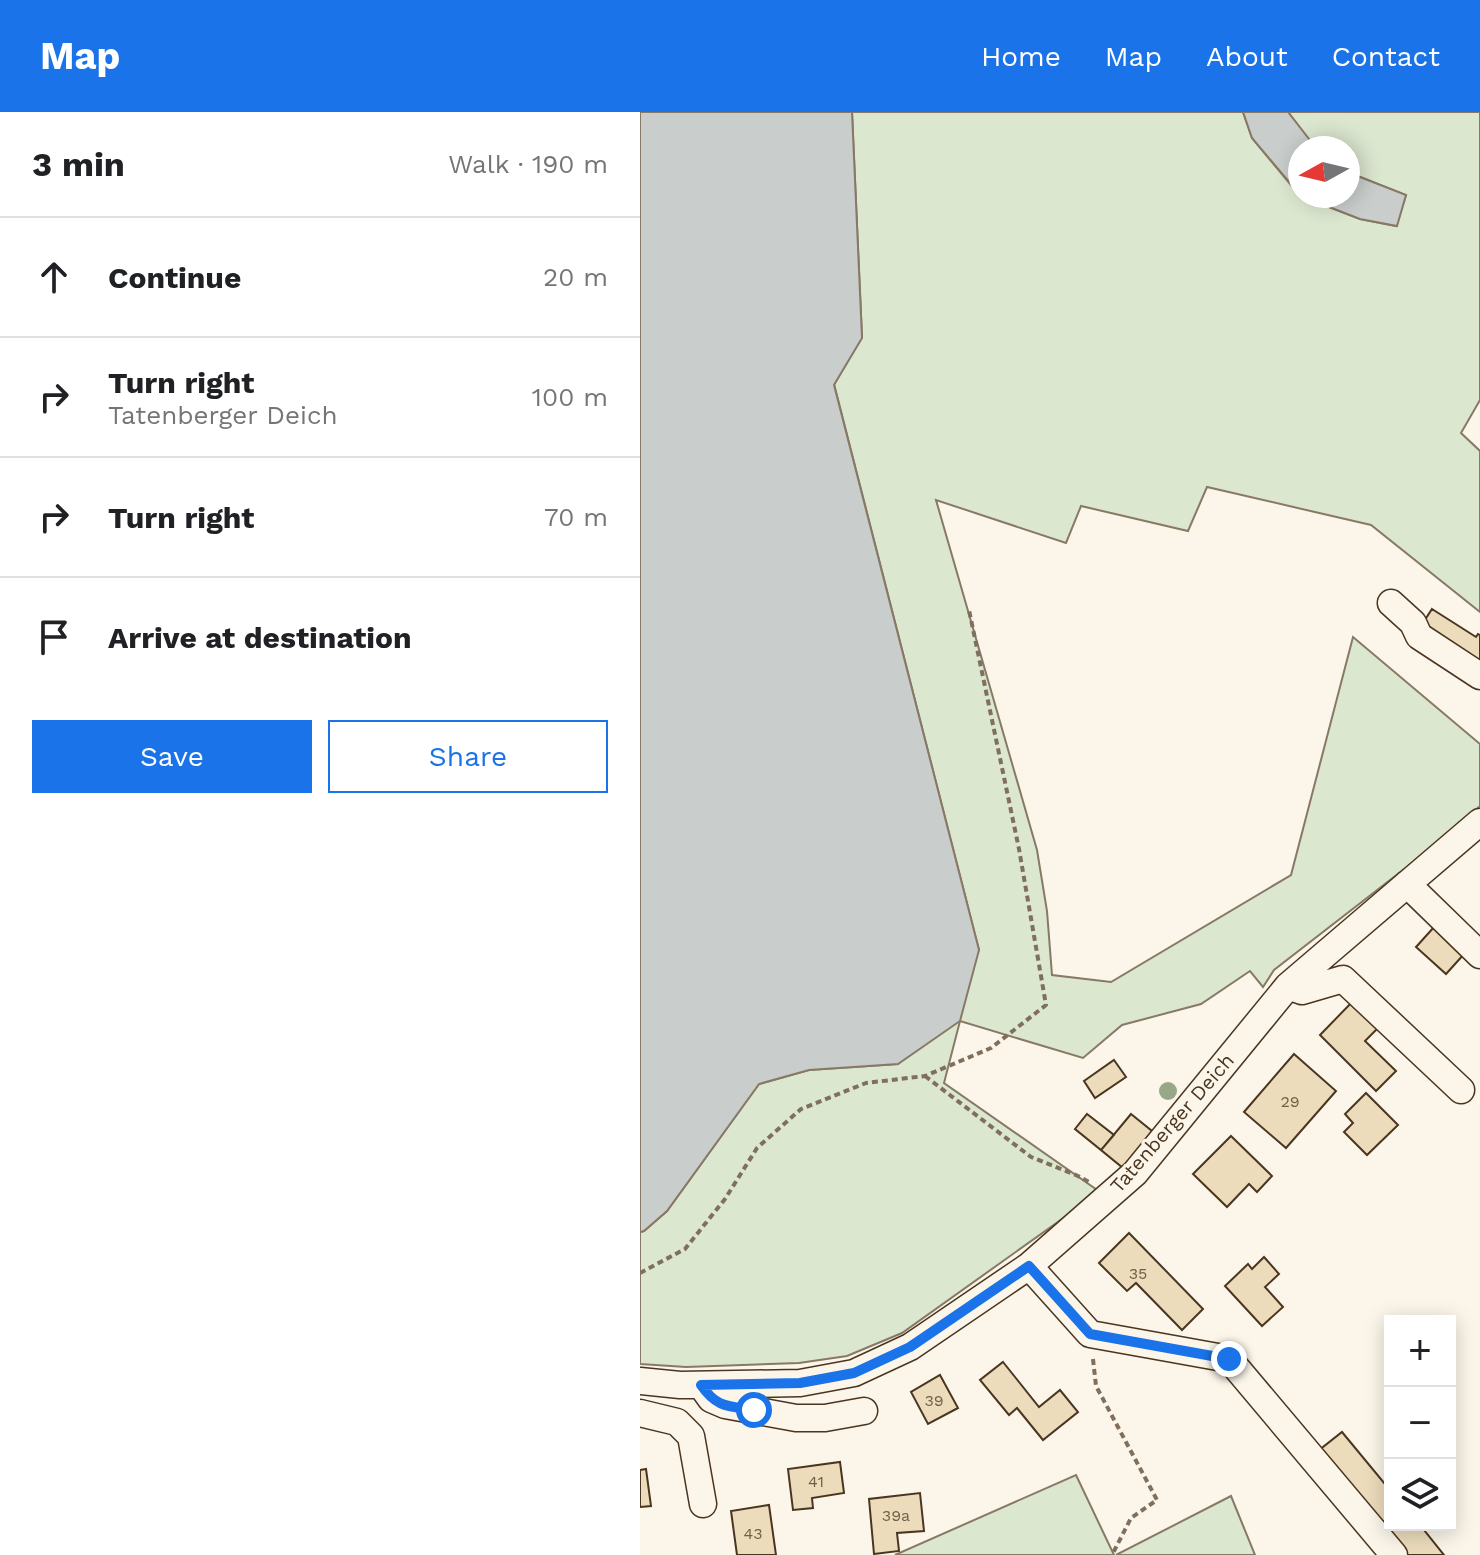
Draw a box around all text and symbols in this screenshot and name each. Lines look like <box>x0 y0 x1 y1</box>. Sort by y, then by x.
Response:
text: Map <box>40 34 120 78</box>
text: Home <box>981 40 1061 73</box>
text: Map <box>1105 40 1162 73</box>
text: About <box>1206 40 1288 73</box>
text: Contact <box>1332 40 1440 73</box>
north arrow <box>1288 136 1360 208</box>
text: 3 min <box>32 144 125 184</box>
text: Walk · 190 m <box>448 149 608 179</box>
icon: ahead <box>32 255 76 299</box>
text: Continue <box>108 260 241 295</box>
text: 20 m <box>543 262 608 292</box>
text: Turn right <box>108 365 254 400</box>
icon: right <box>32 375 76 419</box>
text: 100 m <box>532 382 608 412</box>
text: Tatenberger Deich <box>108 400 338 430</box>
icon: right <box>32 495 76 539</box>
text: Turn right <box>108 500 254 535</box>
text: 70 m <box>544 502 608 532</box>
icon: arrive <box>32 615 76 659</box>
text: Arrive at destination <box>108 620 412 655</box>
button: Save <box>32 720 312 793</box>
button: Share <box>328 720 608 793</box>
street label: Tatenberger Deich <box>1105 1048 1239 1198</box>
house number: 29 <box>1280 1092 1300 1111</box>
house number: 35 <box>1129 1264 1147 1283</box>
map controls <box>1384 1315 1456 1531</box>
button: + <box>1384 1315 1456 1387</box>
route end <box>1211 1341 1247 1377</box>
button: − <box>1384 1387 1456 1459</box>
house number: 39 <box>924 1391 944 1410</box>
route start <box>736 1392 772 1428</box>
button: layers <box>1384 1459 1456 1531</box>
house number: 41 <box>808 1472 824 1491</box>
house number: 39a <box>882 1506 910 1525</box>
house number: 43 <box>743 1524 763 1543</box>

